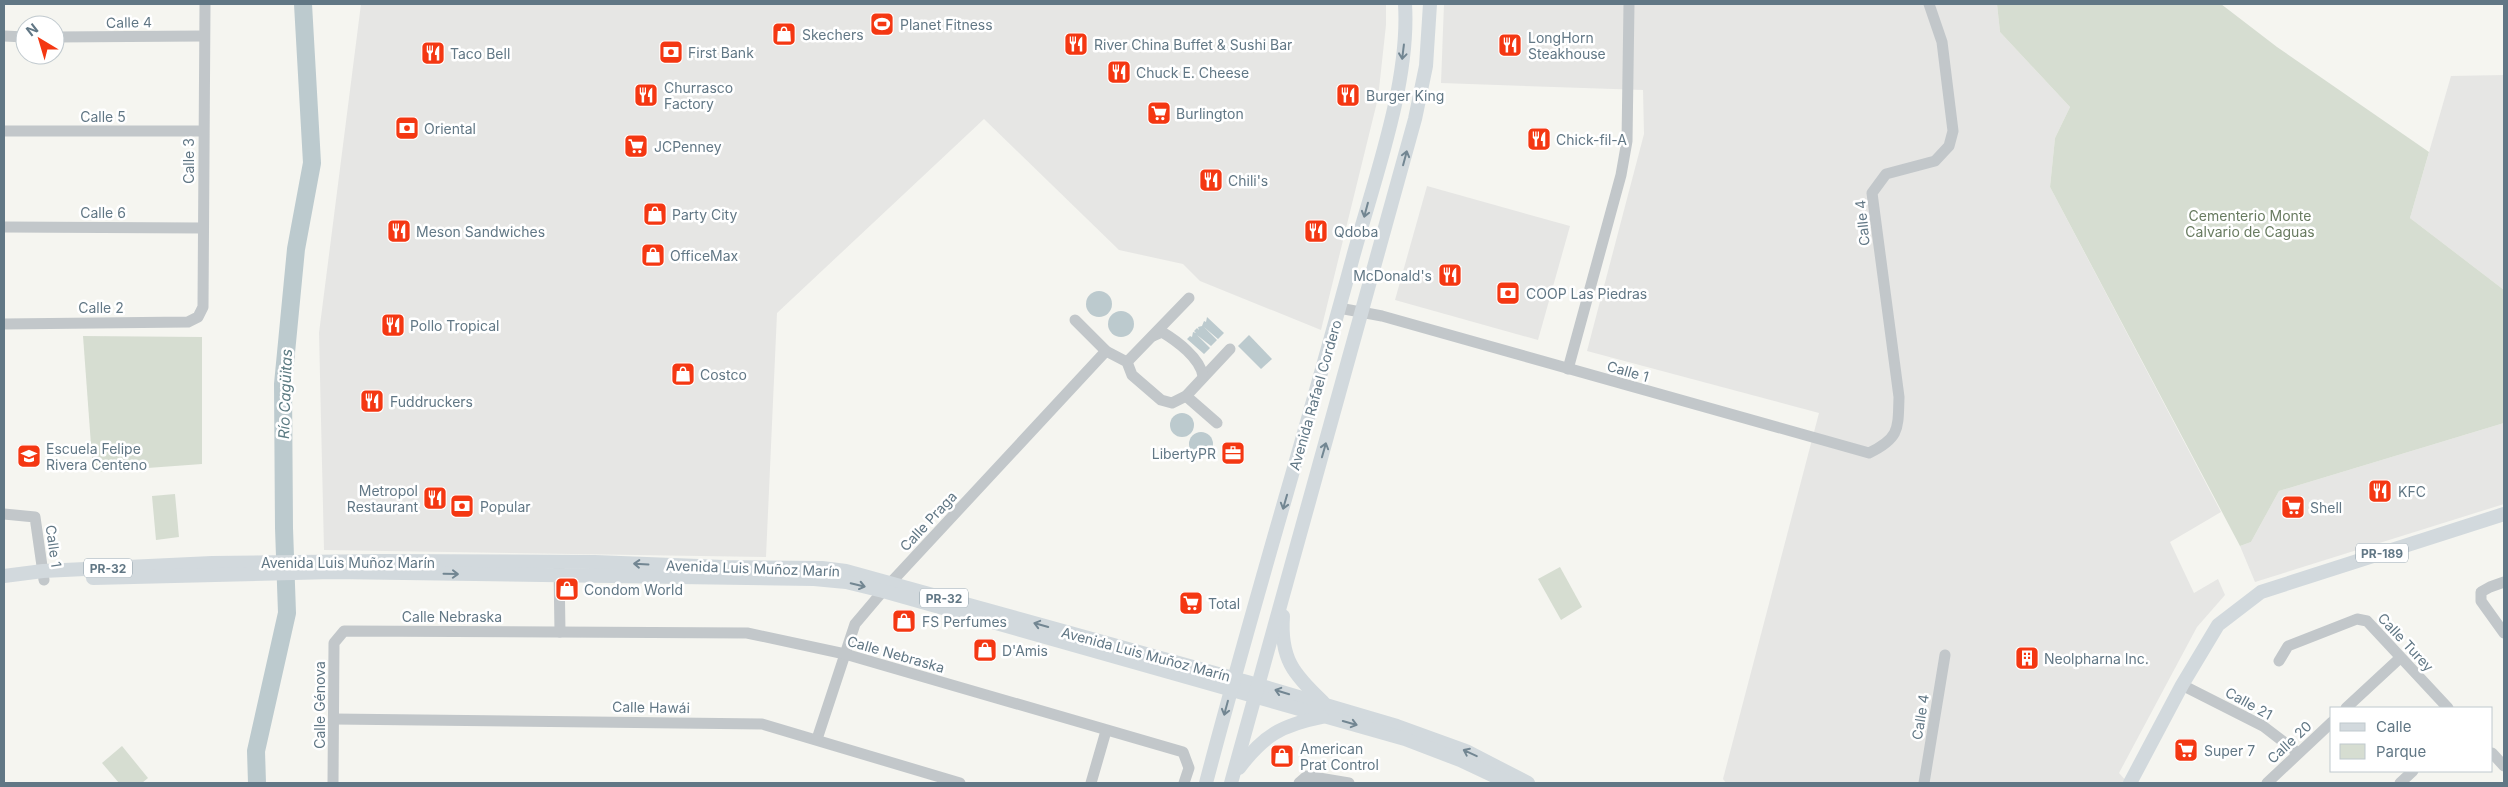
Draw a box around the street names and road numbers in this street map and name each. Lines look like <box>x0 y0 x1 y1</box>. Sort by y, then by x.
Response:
street label: Calle 4 <box>106 13 152 31</box>
street label: Calle 5 <box>80 108 126 125</box>
street label: Calle 3 <box>180 138 197 184</box>
street label: Calle 4 <box>1851 199 1873 247</box>
street label: Calle 6 <box>80 204 126 221</box>
street label: Calle 2 <box>78 299 124 316</box>
street label: Avenida Rafael Cordero <box>1285 318 1345 472</box>
street label: Calle 1 <box>1605 357 1651 385</box>
street label: Calle Praga <box>896 488 960 554</box>
street label: Calle 1 <box>43 524 65 568</box>
road number: PR-189 <box>2356 544 2408 562</box>
street label: Avenida Luis Muñoz Marín <box>261 554 435 571</box>
street label: Avenida Luis Muñoz Marín <box>666 556 840 580</box>
road number: PR-32 <box>84 558 132 578</box>
road number: PR-32 <box>920 588 968 608</box>
street label: Calle Nebraska <box>402 608 502 625</box>
street label: Calle Turey <box>2375 609 2438 675</box>
street label: Avenida Luis Muñoz Marín <box>1060 623 1232 685</box>
street label: Calle Nebraska <box>845 632 947 676</box>
street label: Calle Génova <box>311 661 328 749</box>
street label: Calle 21 <box>2222 683 2276 723</box>
street label: Calle 4 <box>1908 693 1932 741</box>
street label: Calle Hawái <box>612 698 690 716</box>
street label: Calle 20 <box>2263 717 2315 767</box>

